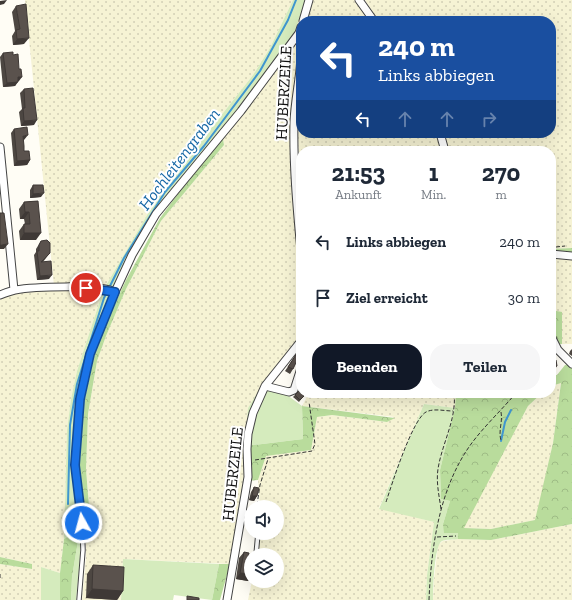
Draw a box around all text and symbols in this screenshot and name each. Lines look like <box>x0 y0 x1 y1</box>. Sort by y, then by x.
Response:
text: 240 m <box>378 30 455 63</box>
icon: left <box>312 32 364 84</box>
street label: HUBERZEILE <box>272 45 295 141</box>
text: Links abbiegen <box>378 64 495 86</box>
water label: Hochleitengraben <box>134 104 224 214</box>
icon: left <box>352 108 374 130</box>
icon: ahead <box>394 108 416 130</box>
icon: ahead <box>436 108 458 130</box>
icon: right <box>478 108 500 130</box>
text: 21:53 <box>332 158 385 187</box>
text: 1 <box>429 158 438 187</box>
text: 270 <box>482 158 520 187</box>
text: Ankunft <box>335 187 382 202</box>
text: Min. <box>421 187 446 202</box>
text: m <box>495 187 507 202</box>
icon: left <box>312 231 334 253</box>
text: Links abbiegen <box>346 233 446 251</box>
text: 240 m <box>499 233 540 251</box>
pin <box>69 271 103 305</box>
icon: arrive <box>75 277 97 299</box>
icon: arrive <box>312 287 334 309</box>
text: Ziel erreicht <box>346 289 428 307</box>
text: 30 m <box>508 289 540 307</box>
button: Beenden <box>312 344 422 390</box>
button: Teilen <box>430 344 540 390</box>
street label: HUBERZEILE <box>218 426 247 522</box>
map controls <box>244 500 284 588</box>
button: sound <box>244 500 284 540</box>
position arrow <box>61 502 103 544</box>
button: layers <box>244 548 284 588</box>

